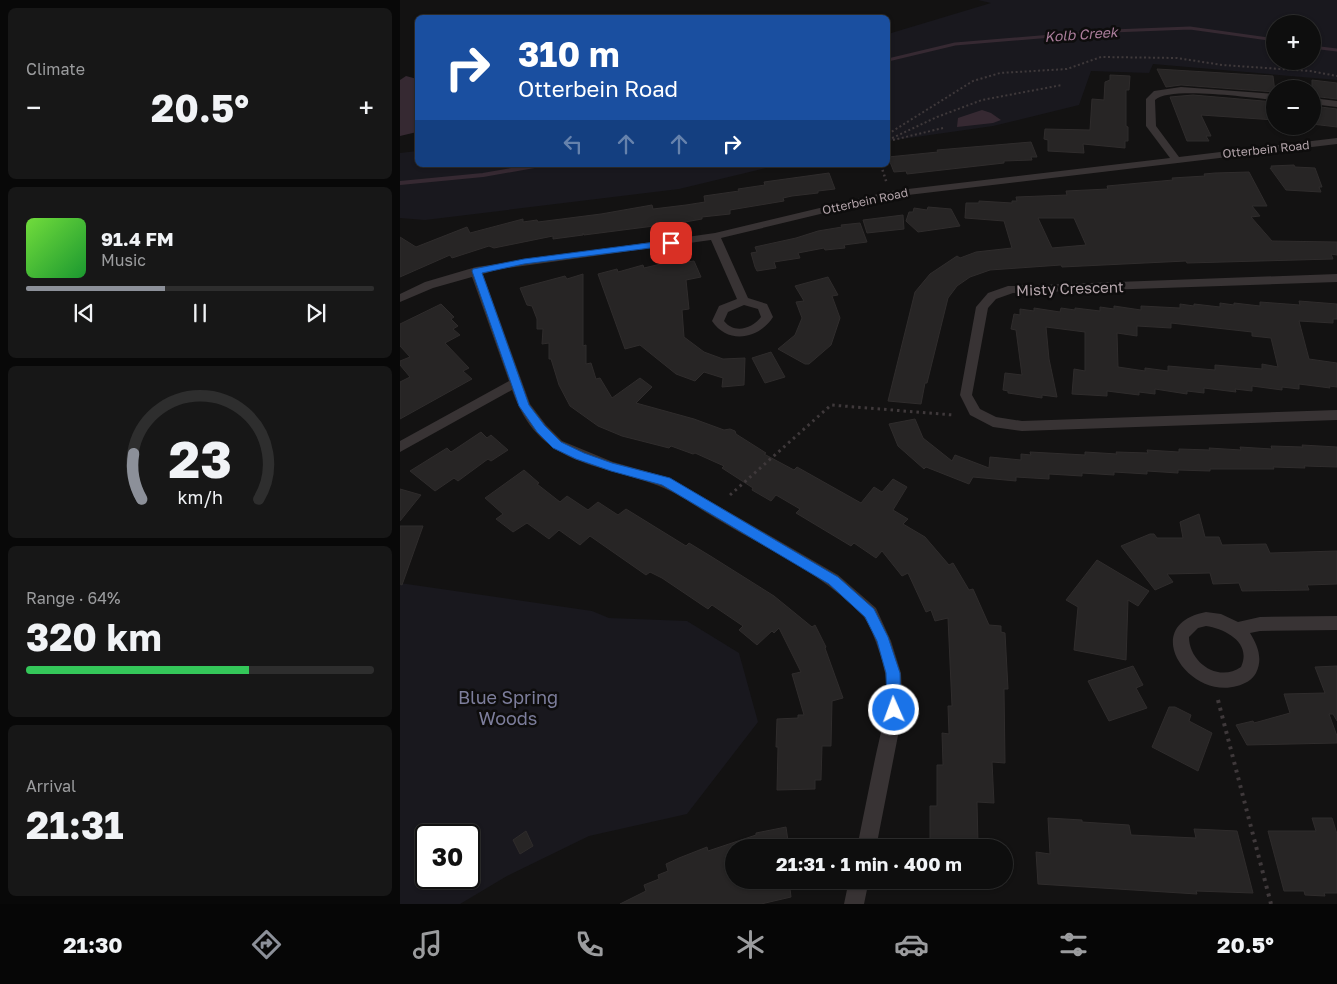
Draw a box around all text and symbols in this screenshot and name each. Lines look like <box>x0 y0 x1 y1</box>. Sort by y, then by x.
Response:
map controls <box>1266 15 1321 135</box>
button: + <box>1266 15 1321 70</box>
water label: Kolb Creek <box>1044 23 1120 45</box>
text: 310 m <box>518 33 620 75</box>
icon: right <box>435 35 500 100</box>
text: Climate <box>26 59 85 79</box>
text: Otterbein Road <box>518 75 678 102</box>
button: − <box>1266 80 1321 135</box>
text: 20.5° <box>151 85 249 130</box>
text: − <box>26 91 41 124</box>
text: + <box>359 91 374 124</box>
icon: left <box>559 130 587 158</box>
icon: ahead <box>612 130 640 158</box>
icon: ahead <box>665 130 693 158</box>
icon: right <box>718 130 746 158</box>
street label: Otterbein Road <box>1222 137 1310 161</box>
street label: Otterbein Road <box>821 185 909 217</box>
pin <box>650 222 692 264</box>
text: 91.4 FM <box>101 227 174 250</box>
icon: arrive <box>657 229 685 257</box>
text: Music <box>101 250 146 270</box>
street label: Misty Crescent <box>1016 277 1124 299</box>
icon: previous <box>70 299 98 327</box>
icon: pause <box>186 299 214 327</box>
icon: next <box>302 299 330 327</box>
text: 23 <box>168 427 232 489</box>
text: km/h <box>177 486 223 508</box>
text: Range · 64% <box>26 588 120 608</box>
text: 320 km <box>26 614 162 659</box>
position arrow <box>867 683 919 735</box>
park label: Blue Spring Woods <box>458 686 558 729</box>
text: Arrival <box>26 776 76 796</box>
text: 21:31 <box>26 802 124 847</box>
speed limit sign: 30 <box>415 824 480 889</box>
text: 21:31 · 1 min · 400 m <box>776 852 962 875</box>
icon: directions <box>249 927 284 962</box>
icon: music <box>410 927 445 962</box>
icon: phone <box>572 927 607 962</box>
icon: climate <box>733 927 768 962</box>
icon: car <box>894 927 929 962</box>
icon: filters <box>1056 927 1091 962</box>
text: 21:30 <box>63 931 123 958</box>
text: 20.5° <box>1217 931 1274 958</box>

